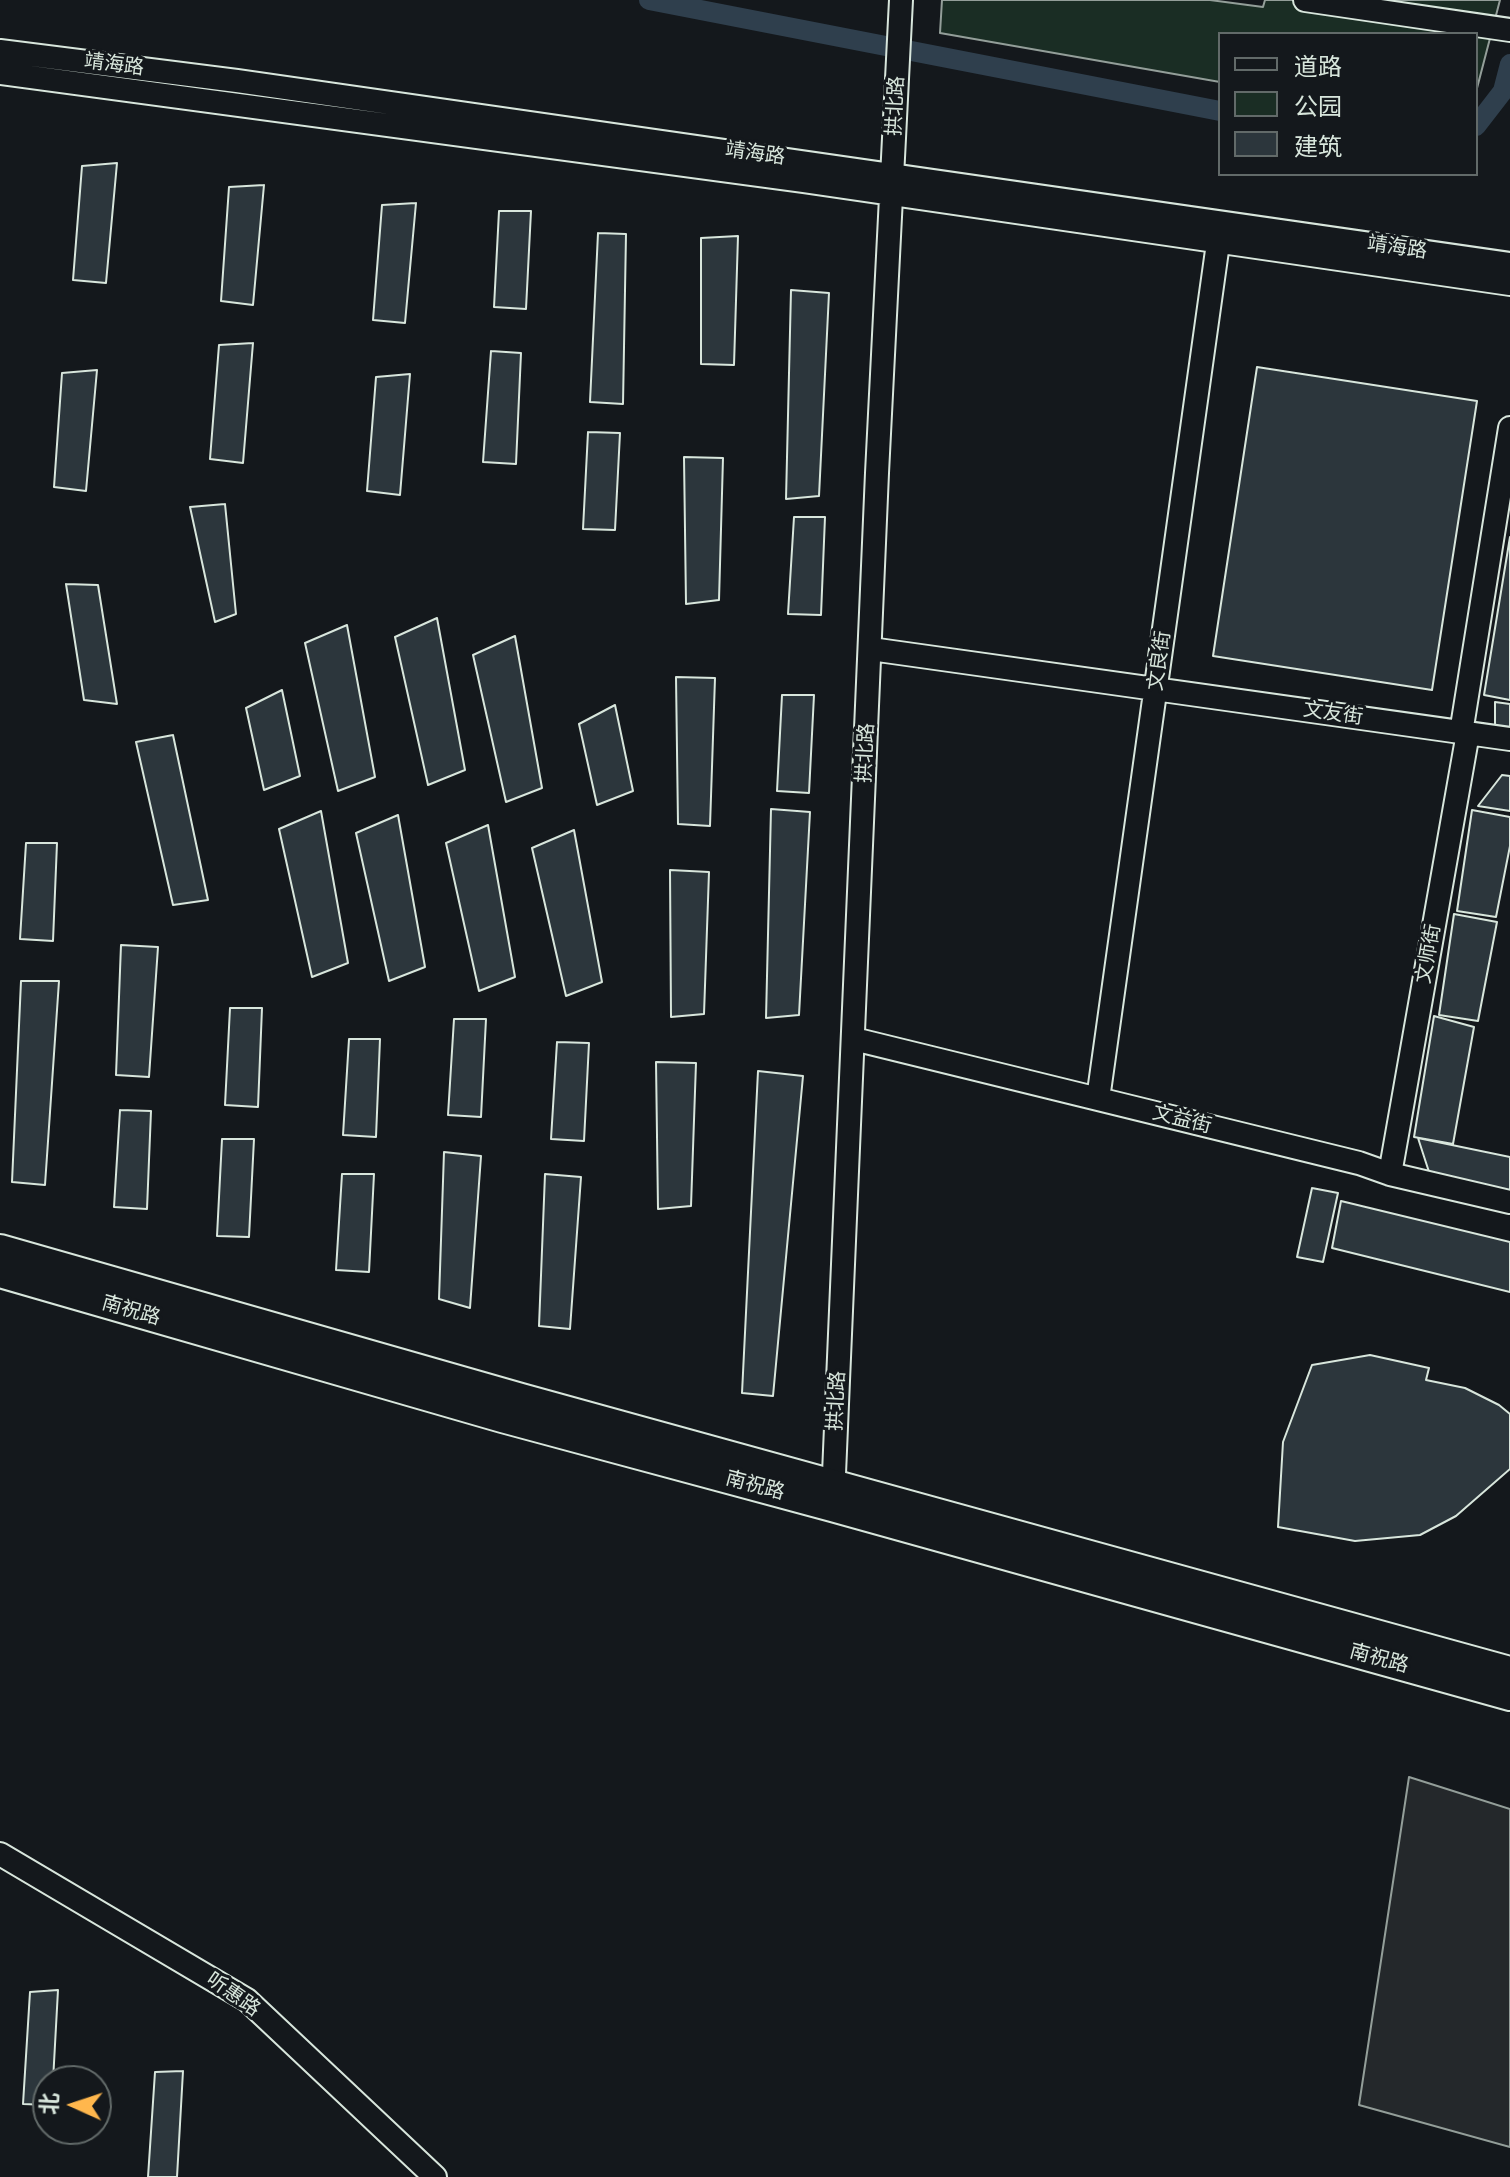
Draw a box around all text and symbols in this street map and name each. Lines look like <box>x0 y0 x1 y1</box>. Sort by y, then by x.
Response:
legend <box>1218 32 1478 176</box>
street label: 靖海路 <box>83 49 145 81</box>
text: 道路 <box>1294 53 1342 80</box>
street label: 拱北路 <box>882 75 910 137</box>
text: 公园 <box>1294 93 1342 120</box>
text: 建筑 <box>1294 133 1342 160</box>
street label: 靖海路 <box>724 138 786 170</box>
street label: 靖海路 <box>1366 232 1428 264</box>
street label: 文良街 <box>1144 630 1176 692</box>
street label: 文友街 <box>1302 698 1364 730</box>
street label: 拱北路 <box>852 722 880 784</box>
street label: 文师街 <box>1412 922 1446 986</box>
street label: 文益街 <box>1150 1101 1214 1139</box>
street label: 南祝路 <box>99 1291 163 1331</box>
street label: 拱北路 <box>823 1370 851 1432</box>
street label: 南祝路 <box>723 1467 787 1505</box>
street label: 南祝路 <box>1347 1640 1411 1678</box>
street label: 听惠路 <box>202 1968 264 2022</box>
north arrow <box>32 2065 112 2145</box>
text: 北 <box>36 2092 63 2115</box>

